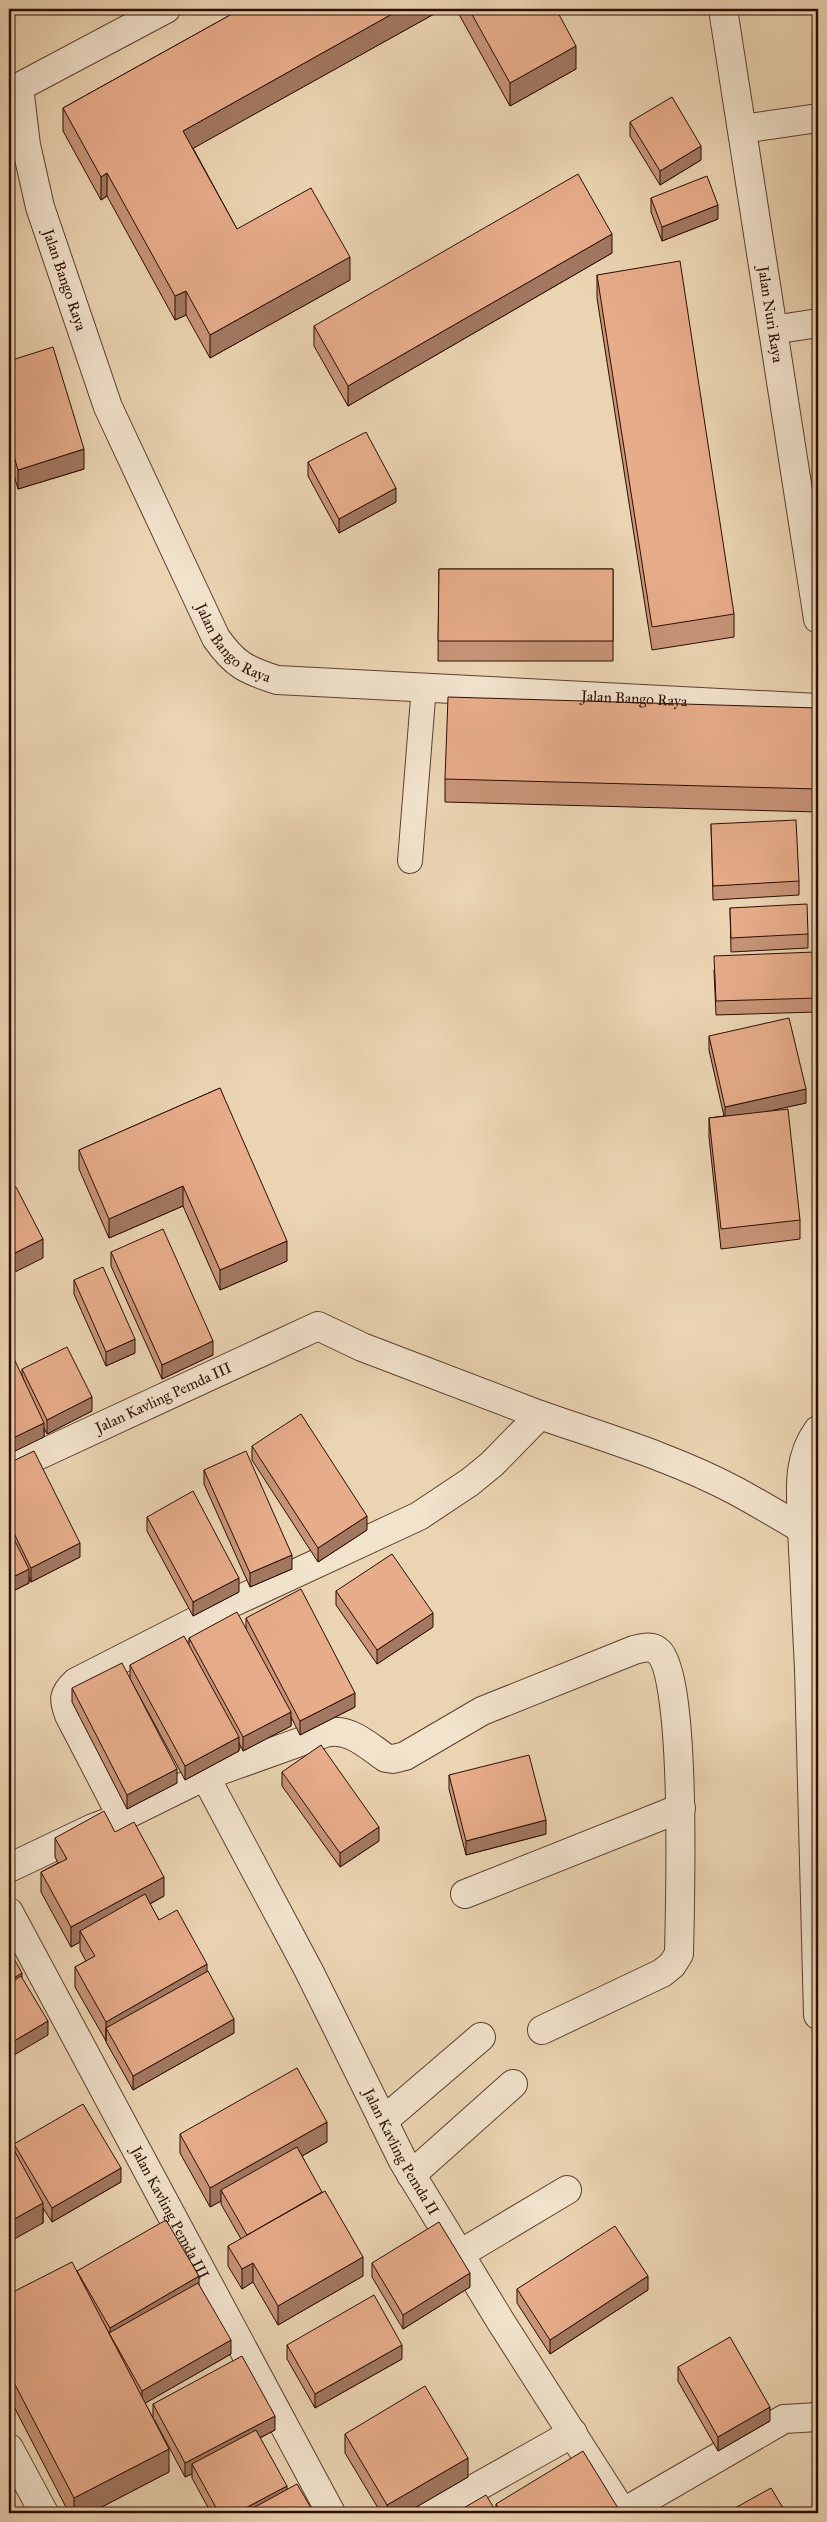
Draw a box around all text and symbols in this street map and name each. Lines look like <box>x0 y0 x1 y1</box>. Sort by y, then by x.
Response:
street label: Jalan Bango Raya <box>38 225 91 334</box>
street label: Jalan Nuri Raya <box>753 263 787 364</box>
street label: Jalan Bango Raya <box>190 599 274 686</box>
street label: Jalan Bango Raya <box>579 687 688 710</box>
street label: Jalan Kavling Pemda III <box>91 1358 234 1439</box>
street label: Jalan Kavling Pemda II <box>358 2084 443 2218</box>
street label: Jalan Kavling Pemda III <box>125 2141 213 2282</box>

